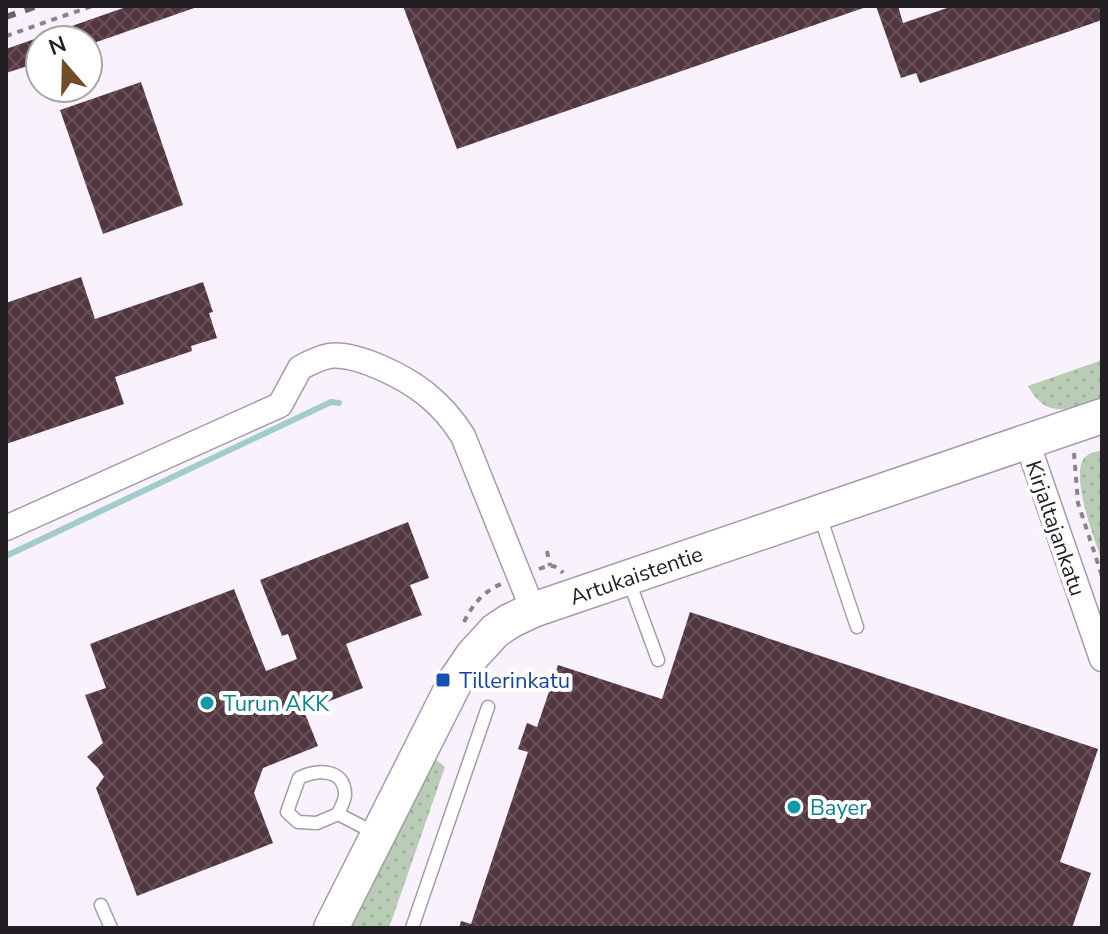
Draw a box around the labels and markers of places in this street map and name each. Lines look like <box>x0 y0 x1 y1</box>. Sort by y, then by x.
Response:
place label: Tillerinkatu <box>459 666 570 696</box>
marker: Tillerinkatu <box>434 671 452 689</box>
place label: Turun AKK <box>223 689 330 719</box>
marker: Turun AKK <box>198 694 216 712</box>
place label: Bayer <box>810 793 867 823</box>
marker: Bayer <box>785 798 803 816</box>

